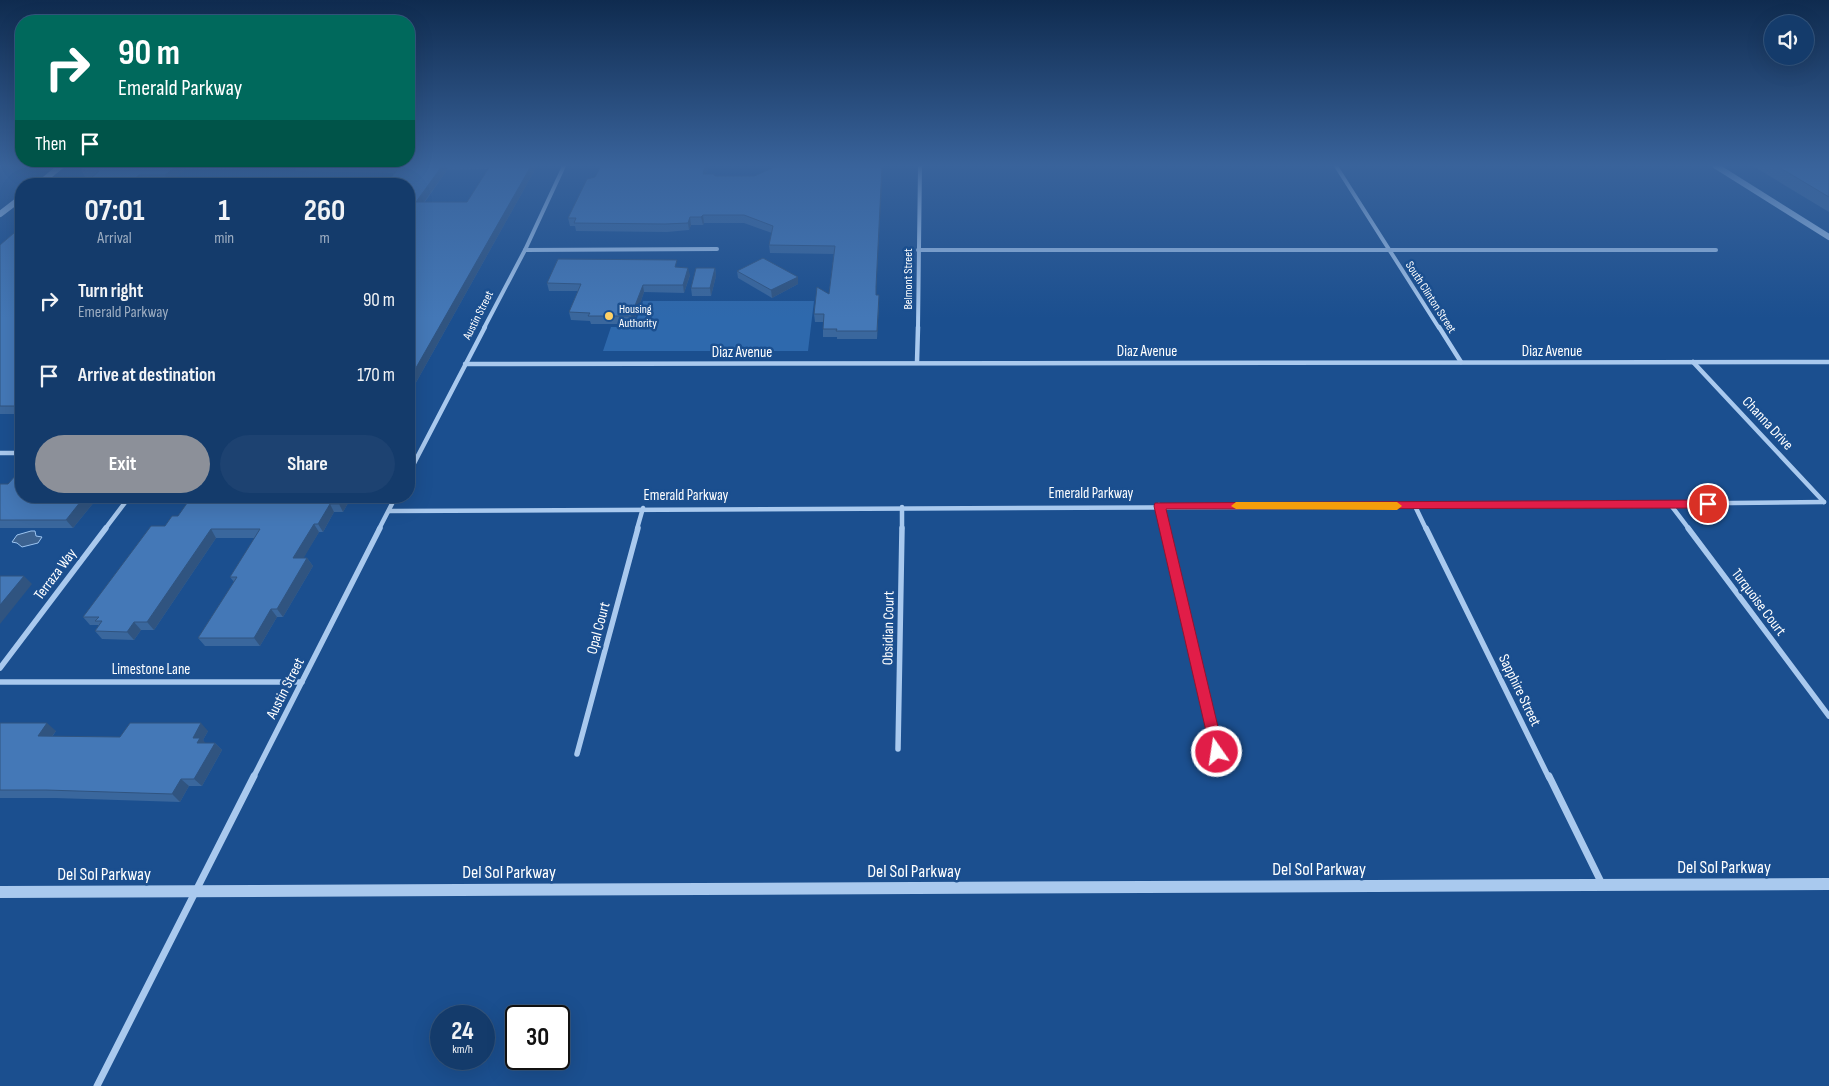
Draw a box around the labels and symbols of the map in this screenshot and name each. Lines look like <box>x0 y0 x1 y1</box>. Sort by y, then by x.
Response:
street label: Belmont Street <box>901 248 916 310</box>
street label: South Clinton Street <box>1402 259 1460 336</box>
street label: Austin Street <box>459 288 497 343</box>
place label: Housing Authority <box>618 302 657 331</box>
marker: Housing Authority <box>603 310 615 322</box>
street label: Diaz Avenue <box>1117 342 1177 361</box>
street label: Diaz Avenue <box>1522 342 1582 361</box>
street label: Diaz Avenue <box>712 343 772 362</box>
street label: Channa Drive <box>1738 392 1797 454</box>
pin <box>1687 483 1729 525</box>
street label: Emerald Parkway <box>1049 484 1134 503</box>
street label: Emerald Parkway <box>644 486 729 505</box>
street label: Terraza Way <box>30 545 81 604</box>
street label: Turquoise Court <box>1727 565 1790 640</box>
street label: Obsidian Court <box>878 590 899 665</box>
street label: Opal Court <box>582 600 615 656</box>
street label: Sapphire Street <box>1494 651 1545 730</box>
street label: Austin Street <box>262 654 309 723</box>
street label: Limestone Lane <box>112 660 190 679</box>
position arrow <box>1190 725 1242 777</box>
street label: Del Sol Parkway <box>1677 857 1771 878</box>
street label: Del Sol Parkway <box>1272 859 1366 880</box>
street label: Del Sol Parkway <box>867 861 961 882</box>
street label: Del Sol Parkway <box>462 862 556 883</box>
street label: Del Sol Parkway <box>57 864 151 885</box>
speed limit sign: 30 <box>505 1005 570 1070</box>

